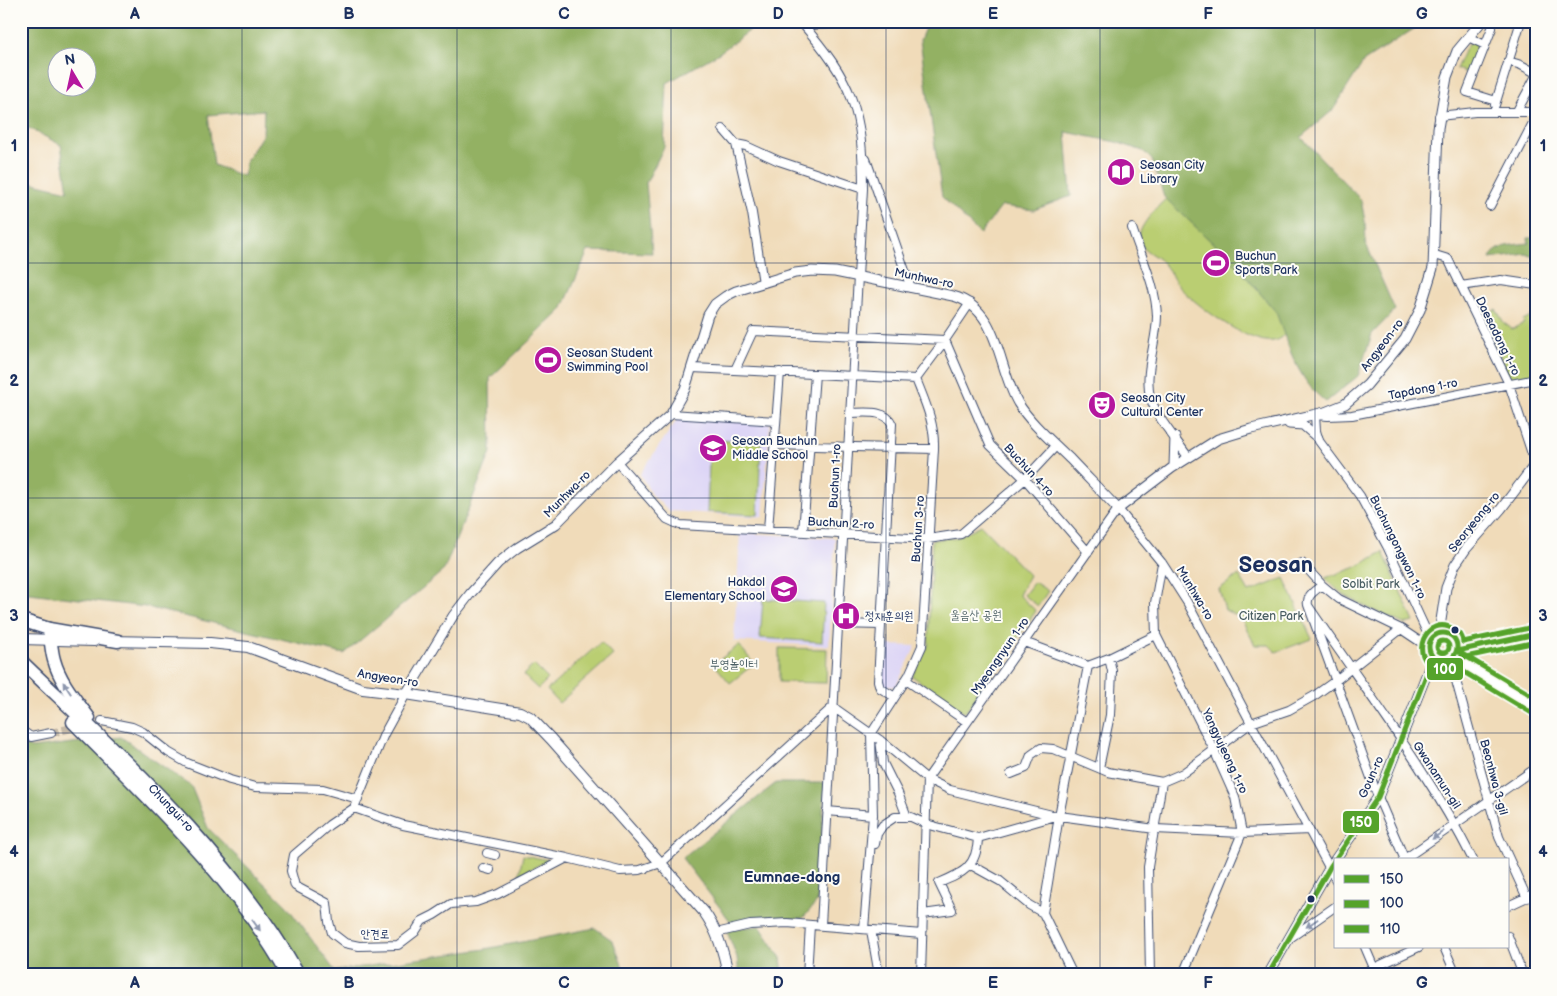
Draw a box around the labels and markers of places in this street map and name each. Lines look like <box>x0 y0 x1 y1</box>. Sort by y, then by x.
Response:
library icon: Seosan City Library <box>1106 157 1136 187</box>
place label: Seosan City Library <box>1140 158 1205 187</box>
sports icon: Buchun Sports Park <box>1201 248 1231 278</box>
place label: Buchun Sports Park <box>1235 249 1297 278</box>
sports icon: Seosan Student Swimming Pool <box>533 345 563 375</box>
place label: Seosan Student Swimming Pool <box>567 346 653 375</box>
theatre icon: Seosan City Cultural Center <box>1087 390 1117 420</box>
place label: Seosan City Cultural Center <box>1121 391 1204 420</box>
school or university icon: Seosan Buchun Middle School <box>698 433 728 463</box>
place label: Seosan Buchun Middle School <box>732 434 817 463</box>
school or university icon: Hakdol Elementary School <box>769 574 799 604</box>
place label: Hakdol Elementary School <box>664 575 765 604</box>
hospital icon: 정재훈의원 <box>831 601 861 631</box>
place label: 정재훈의원 <box>865 609 913 624</box>
unlabelled marker <box>1450 625 1460 635</box>
unlabelled marker <box>1306 894 1316 904</box>

